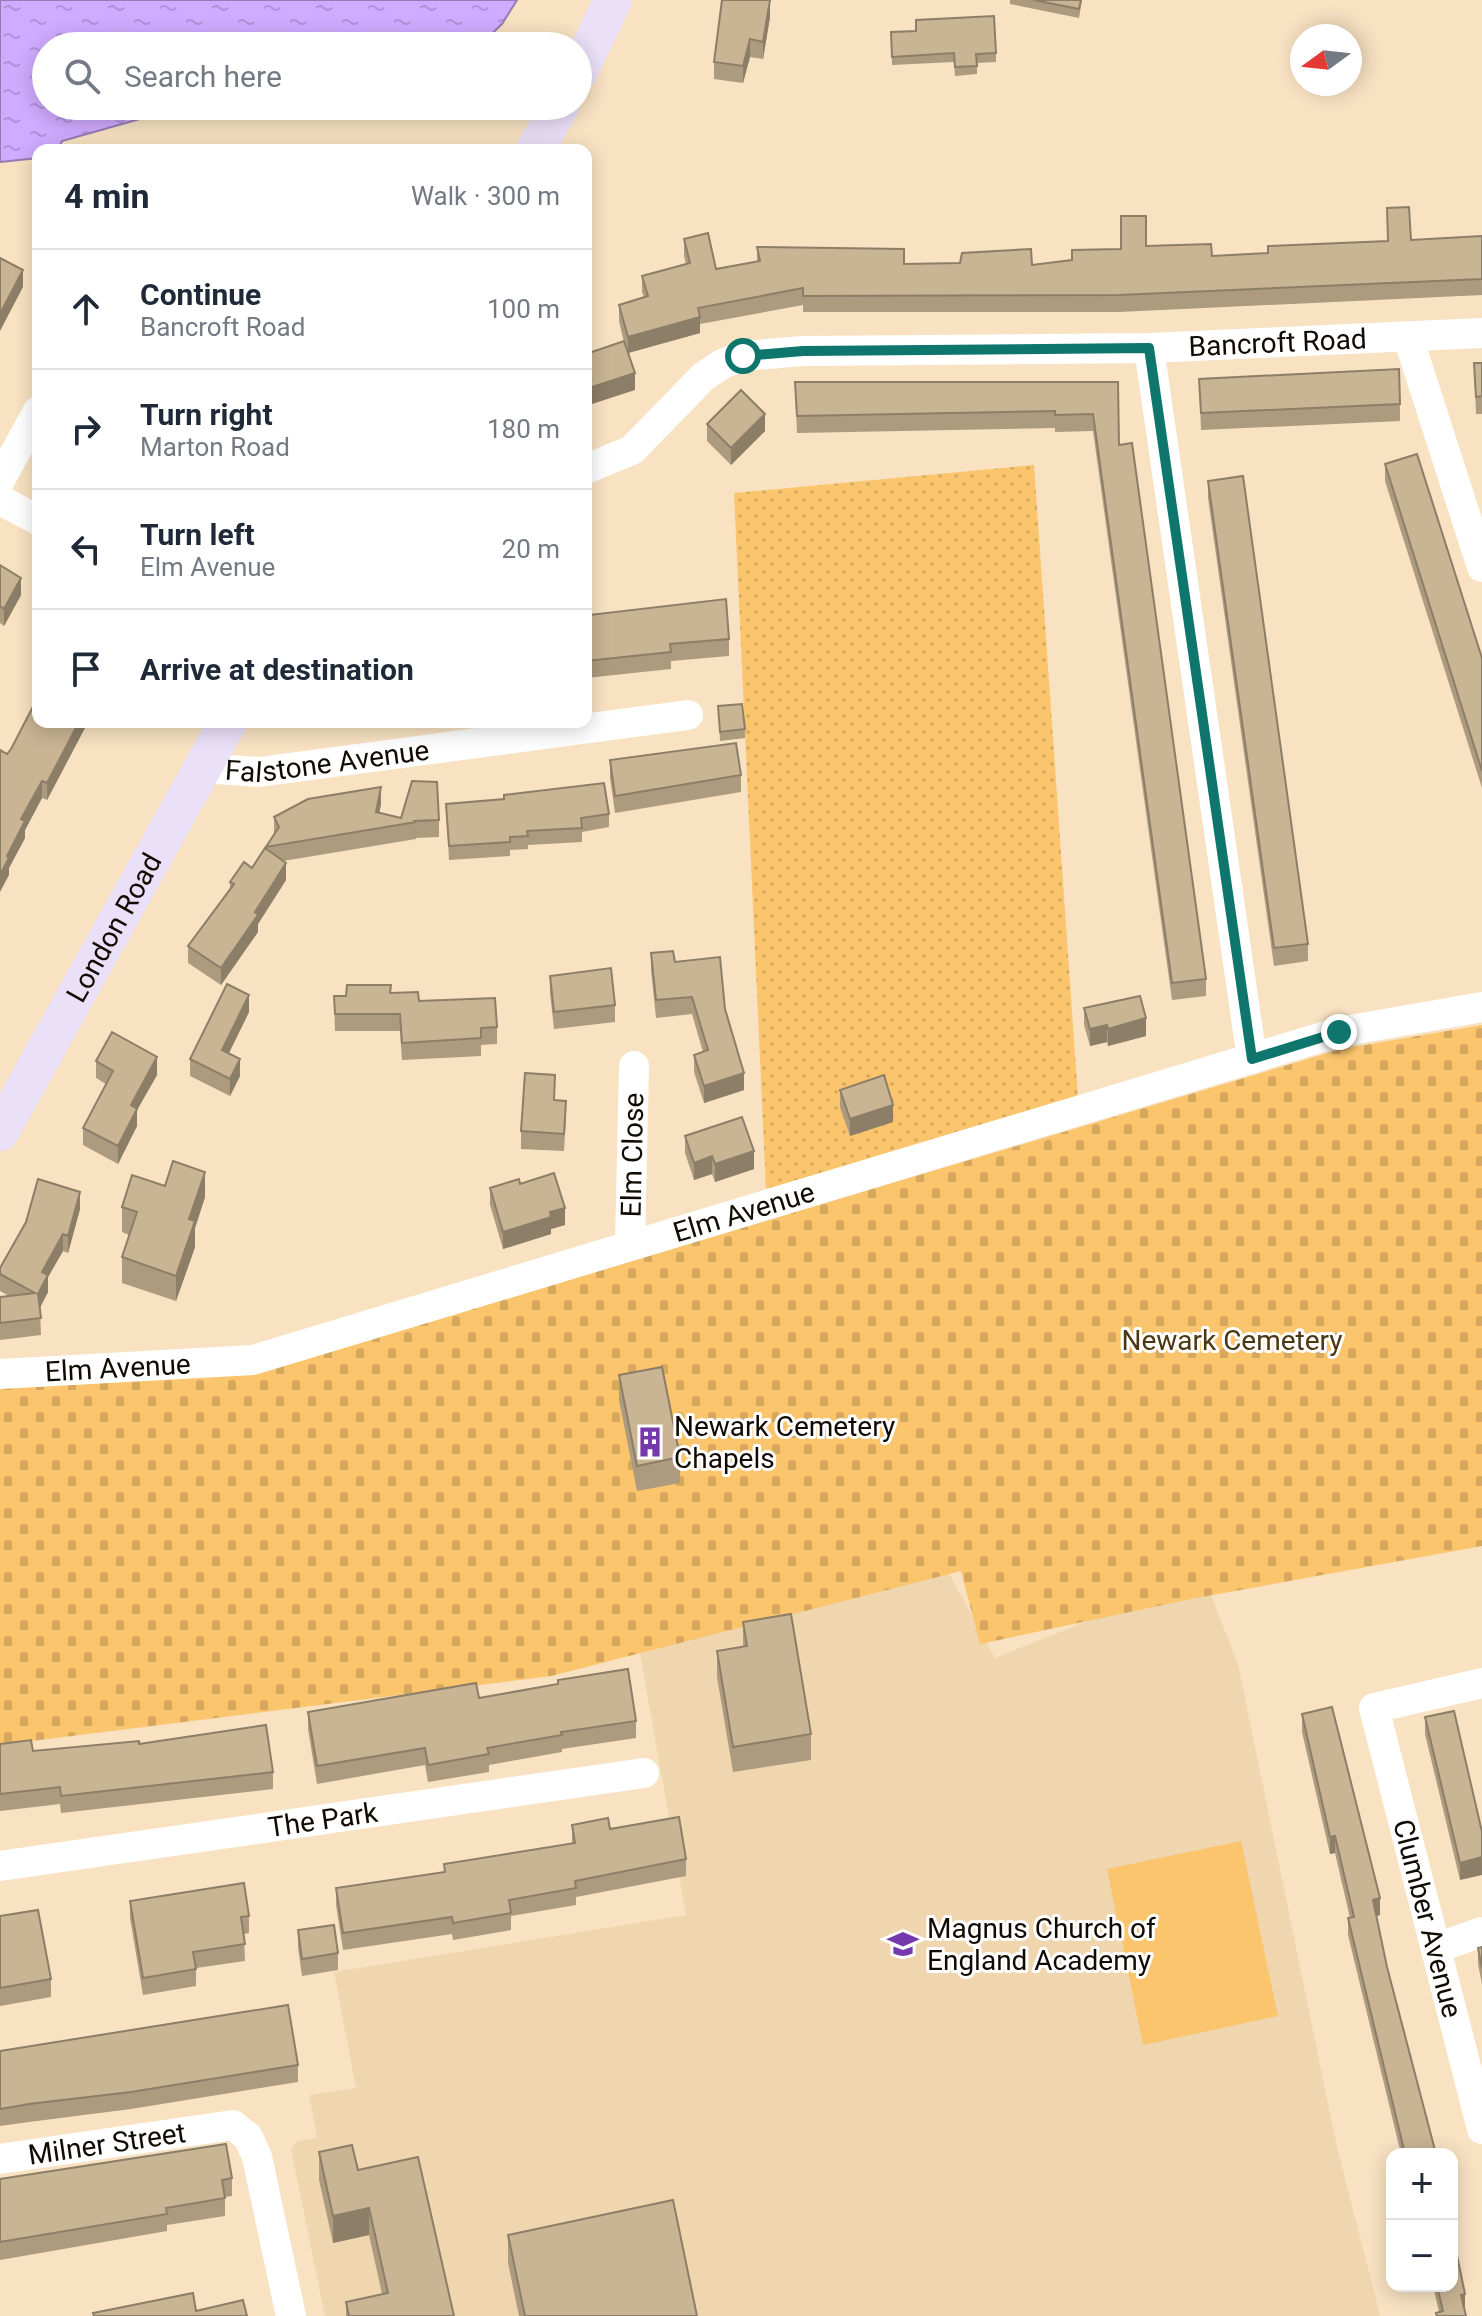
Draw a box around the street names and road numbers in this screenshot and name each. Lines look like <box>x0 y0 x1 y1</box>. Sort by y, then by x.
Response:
street label: Bancroft Road <box>1188 322 1367 363</box>
street label: Falstone Avenue <box>224 733 431 789</box>
street label: London Road <box>59 847 168 1008</box>
street label: Elm Close <box>614 1092 650 1218</box>
street label: Elm Avenue <box>669 1175 818 1249</box>
street label: Elm Avenue <box>44 1347 192 1388</box>
street label: The Park <box>266 1795 380 1844</box>
street label: Clumber Avenue <box>1387 1816 1469 2021</box>
street label: Milner Street <box>26 2116 188 2171</box>

